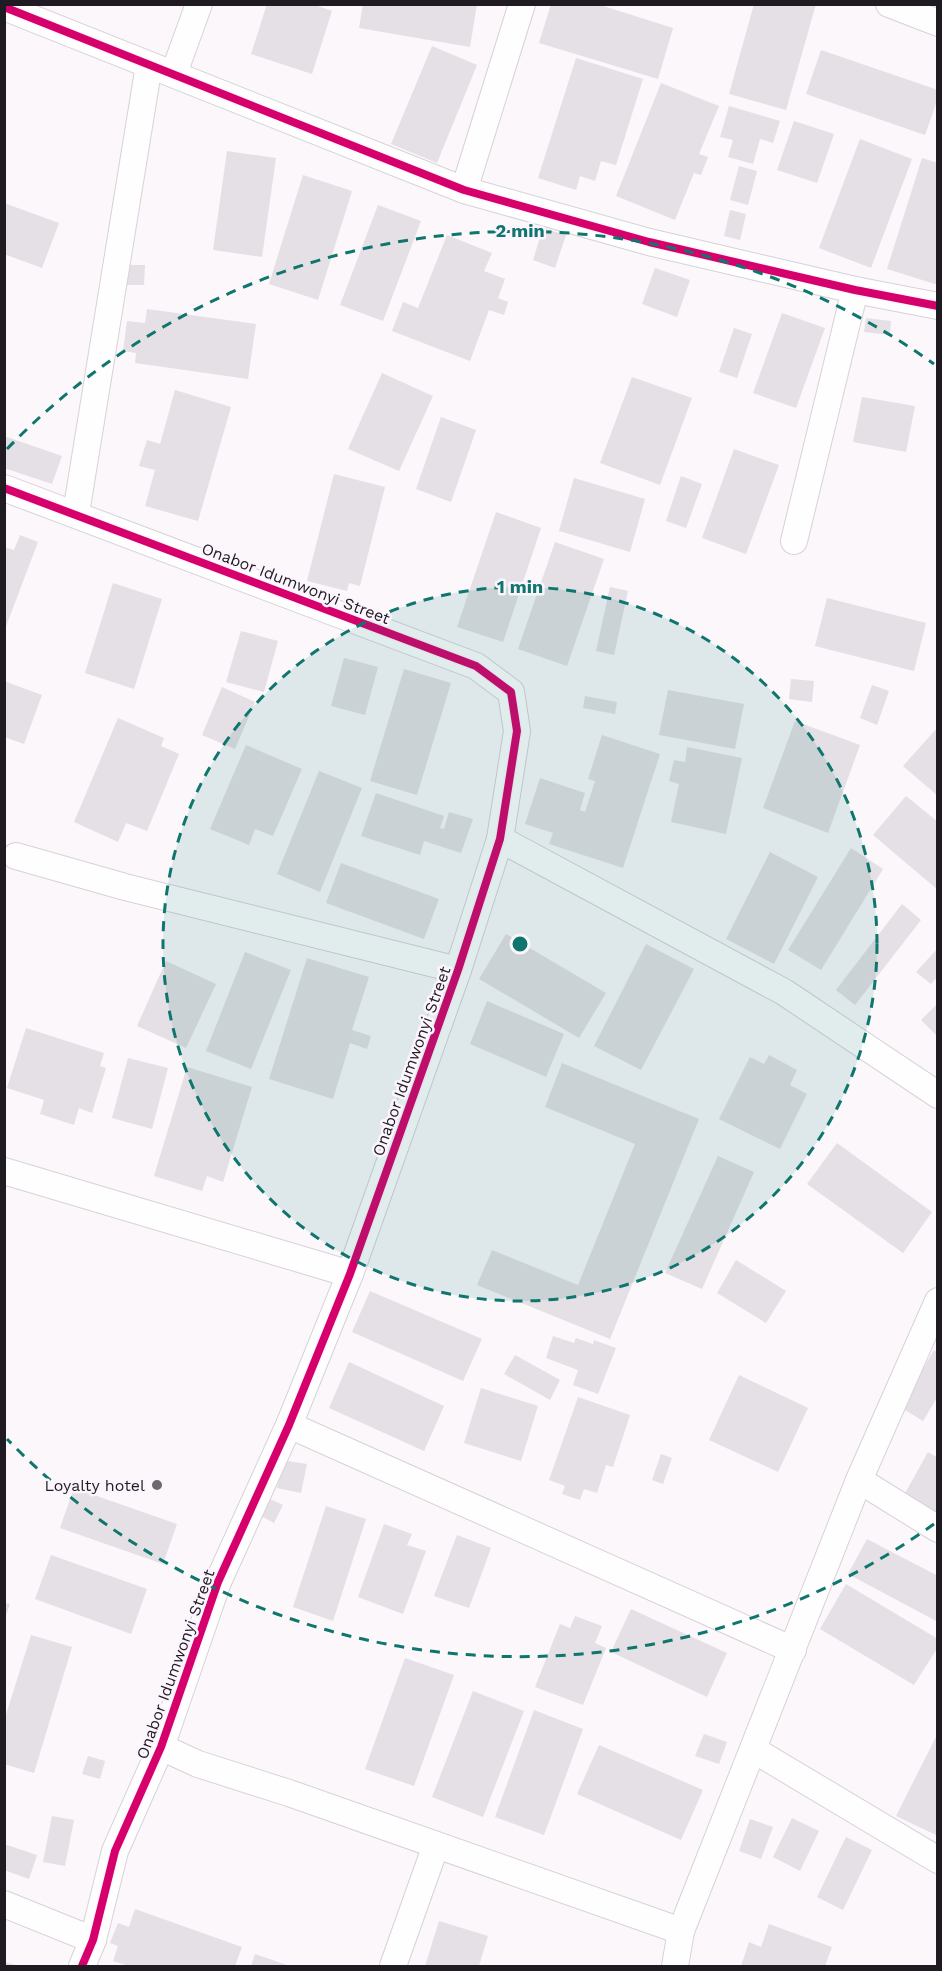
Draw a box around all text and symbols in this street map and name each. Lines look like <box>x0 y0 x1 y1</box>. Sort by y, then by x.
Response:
text: 2 min <box>495 220 545 241</box>
street label: Onabor Idumwonyi Street <box>199 539 393 628</box>
text: 1 min <box>497 576 543 597</box>
centre of rings <box>510 934 530 954</box>
street label: Onabor Idumwonyi Street <box>368 964 455 1159</box>
place label: Loyalty hotel <box>44 1476 145 1495</box>
marker: Loyalty hotel <box>150 1478 164 1492</box>
street label: Onabor Idumwonyi Street <box>132 1567 219 1762</box>

